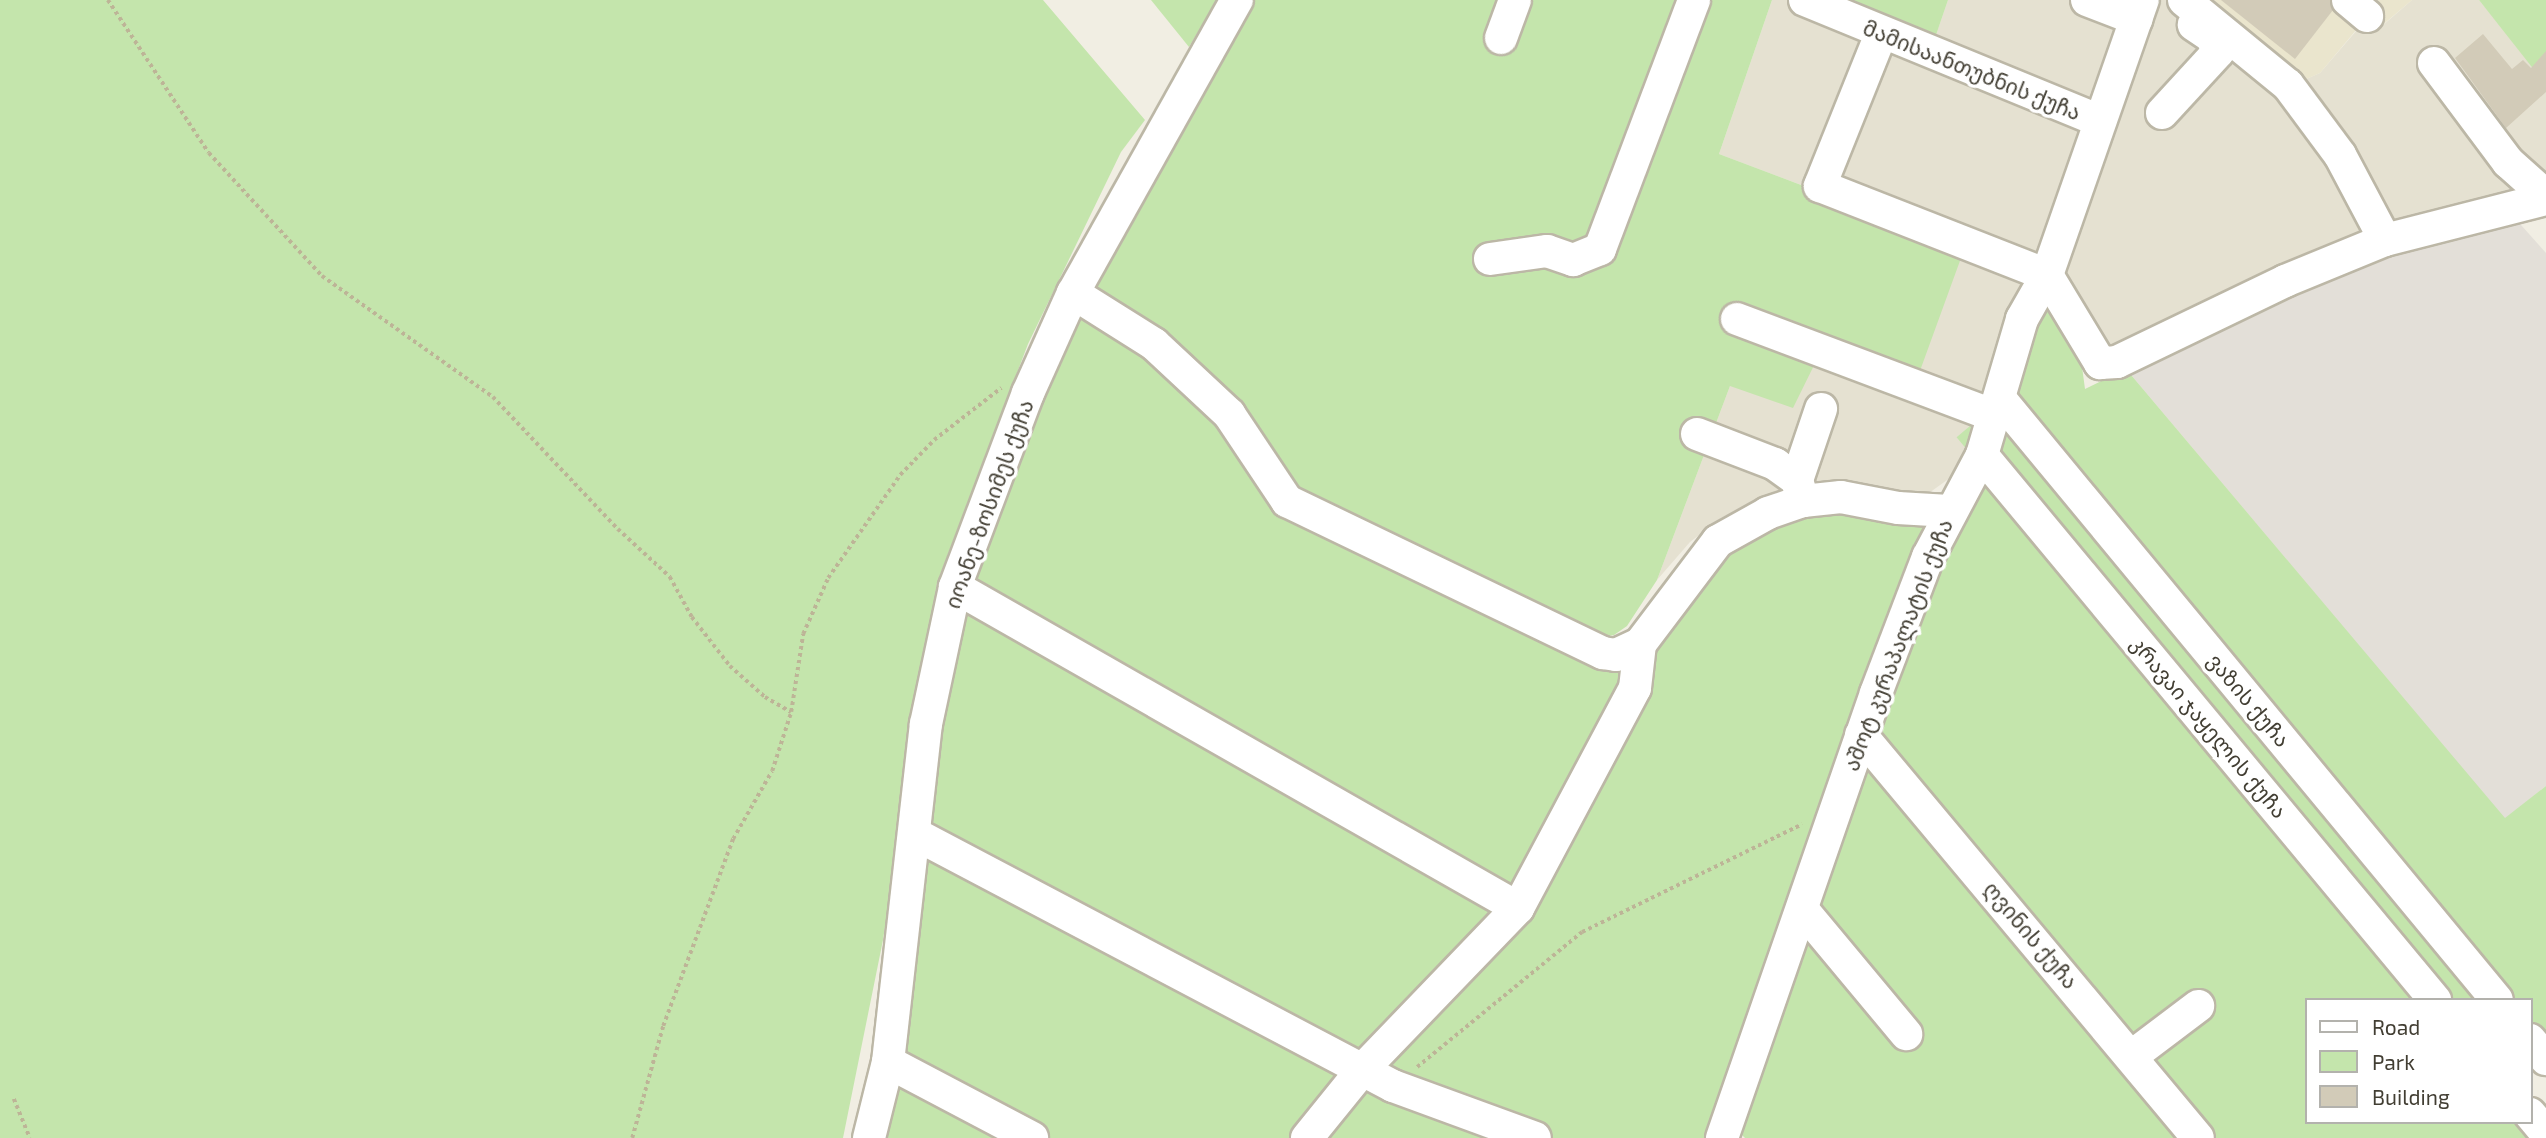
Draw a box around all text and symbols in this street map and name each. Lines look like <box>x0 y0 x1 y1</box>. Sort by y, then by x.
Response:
street label: მამისაანთუბნის ქუჩა <box>1860 15 2084 125</box>
street label: იოანე-ზოსიმეს ქუჩა <box>939 396 1039 612</box>
street label: აშოტ კურაპალატის ქუჩა <box>1838 516 1958 774</box>
street label: კრავაი ჯაყელის ქუჩა <box>2126 631 2292 823</box>
street label: ვაზის ქუჩა <box>2203 648 2295 752</box>
street label: ღვინის ქუჩა <box>1979 876 2083 994</box>
legend <box>2304 998 2532 1124</box>
text: Road <box>2372 1014 2420 1039</box>
text: Park <box>2372 1049 2415 1074</box>
text: Building <box>2372 1084 2450 1109</box>

